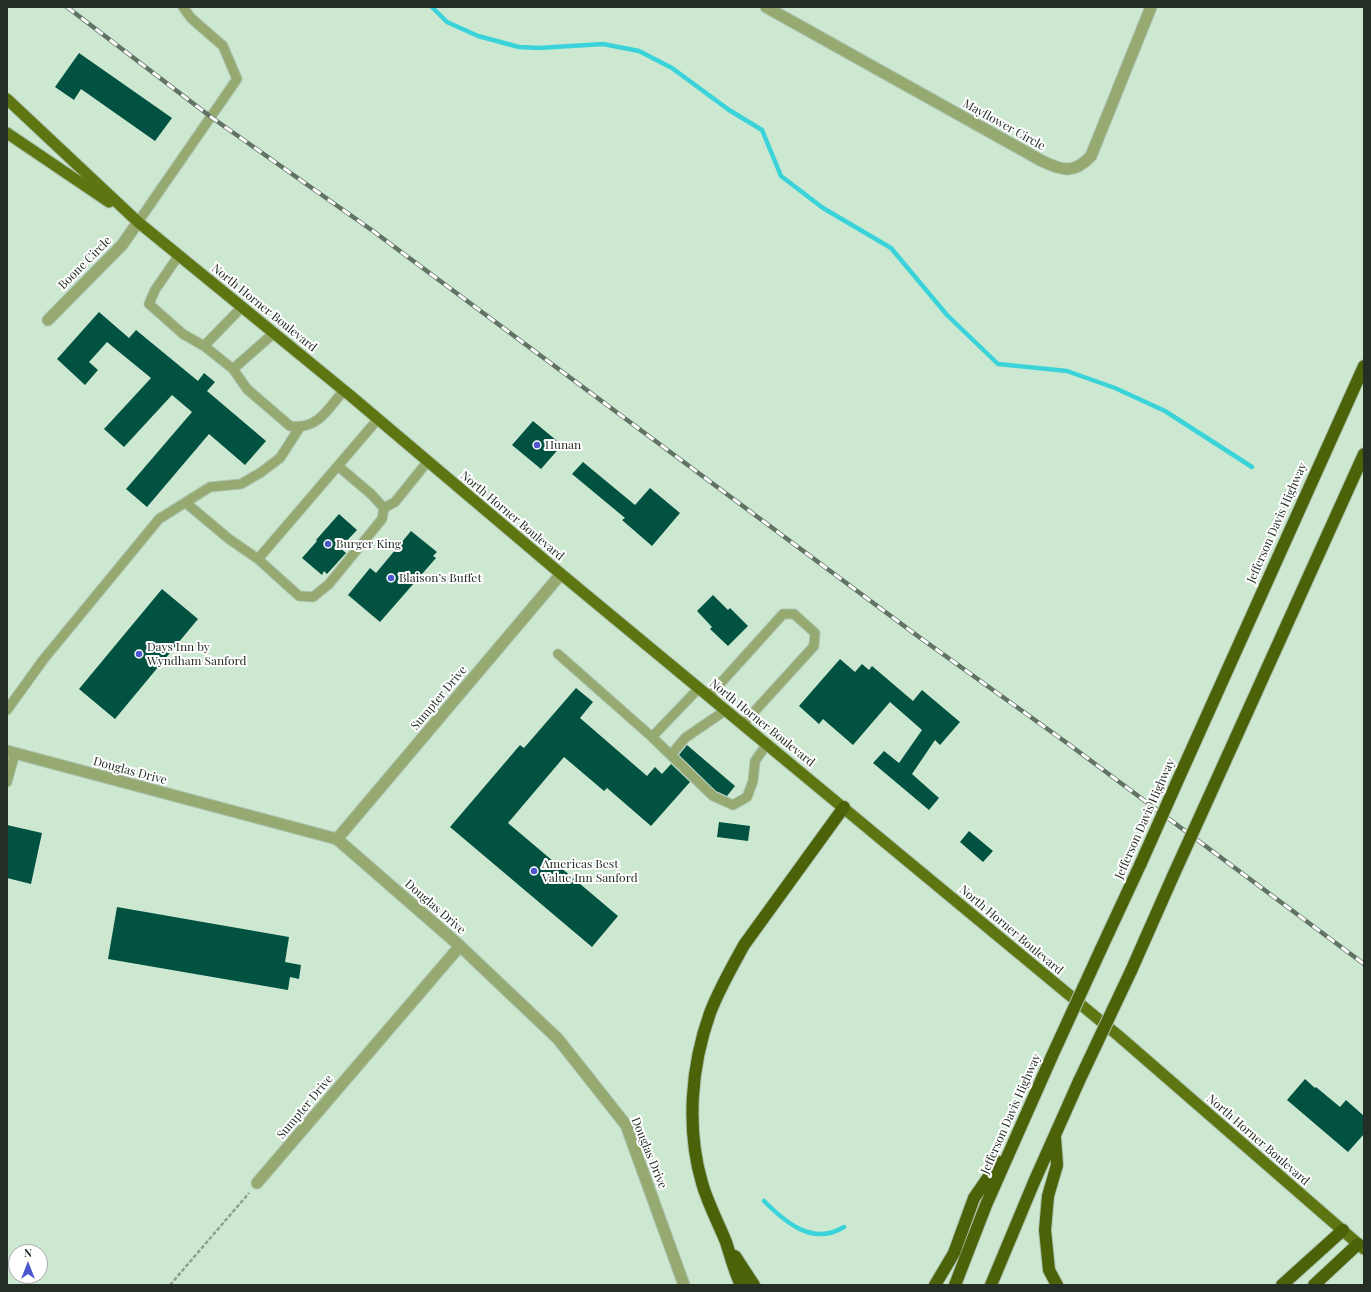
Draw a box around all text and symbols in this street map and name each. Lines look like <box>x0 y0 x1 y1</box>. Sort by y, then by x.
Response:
street label: Mayflower Circle <box>960 96 1048 154</box>
street label: Boone Circle <box>56 234 114 292</box>
street label: North Horner Boulevard <box>209 261 319 355</box>
place label: Hunan <box>545 438 581 452</box>
marker: Hunan <box>532 440 542 450</box>
street label: Jefferson Davis Highway <box>1244 461 1310 585</box>
street label: North Horner Boulevard <box>457 468 567 564</box>
place label: Burger King <box>336 537 401 551</box>
marker: Burger King <box>323 539 333 549</box>
place label: Blaison’s Buffet <box>399 571 482 585</box>
marker: Blaison’s Buffet <box>386 573 396 583</box>
place label: Days Inn by Wyndham Sanford <box>147 640 247 668</box>
marker: Days Inn by Wyndham Sanford <box>134 649 144 659</box>
street label: Sumpter Drive <box>408 663 470 733</box>
street label: North Horner Boulevard <box>707 676 817 770</box>
street label: Douglas Drive <box>92 754 168 788</box>
street label: Jefferson Davis Highway <box>1112 757 1178 881</box>
place label: Americas Best Value Inn Sanford <box>542 857 638 885</box>
marker: Americas Best Value Inn Sanford <box>529 866 539 876</box>
street label: Douglas Drive <box>402 877 468 937</box>
street label: North Horner Boulevard <box>956 882 1066 978</box>
street label: Jefferson Davis Highway <box>978 1052 1044 1176</box>
street label: Sumpter Drive <box>274 1072 336 1142</box>
street label: North Horner Boulevard <box>1204 1092 1312 1188</box>
street label: Douglas Drive <box>628 1115 670 1191</box>
north arrow <box>8 1244 48 1284</box>
text: N <box>24 1245 32 1260</box>

